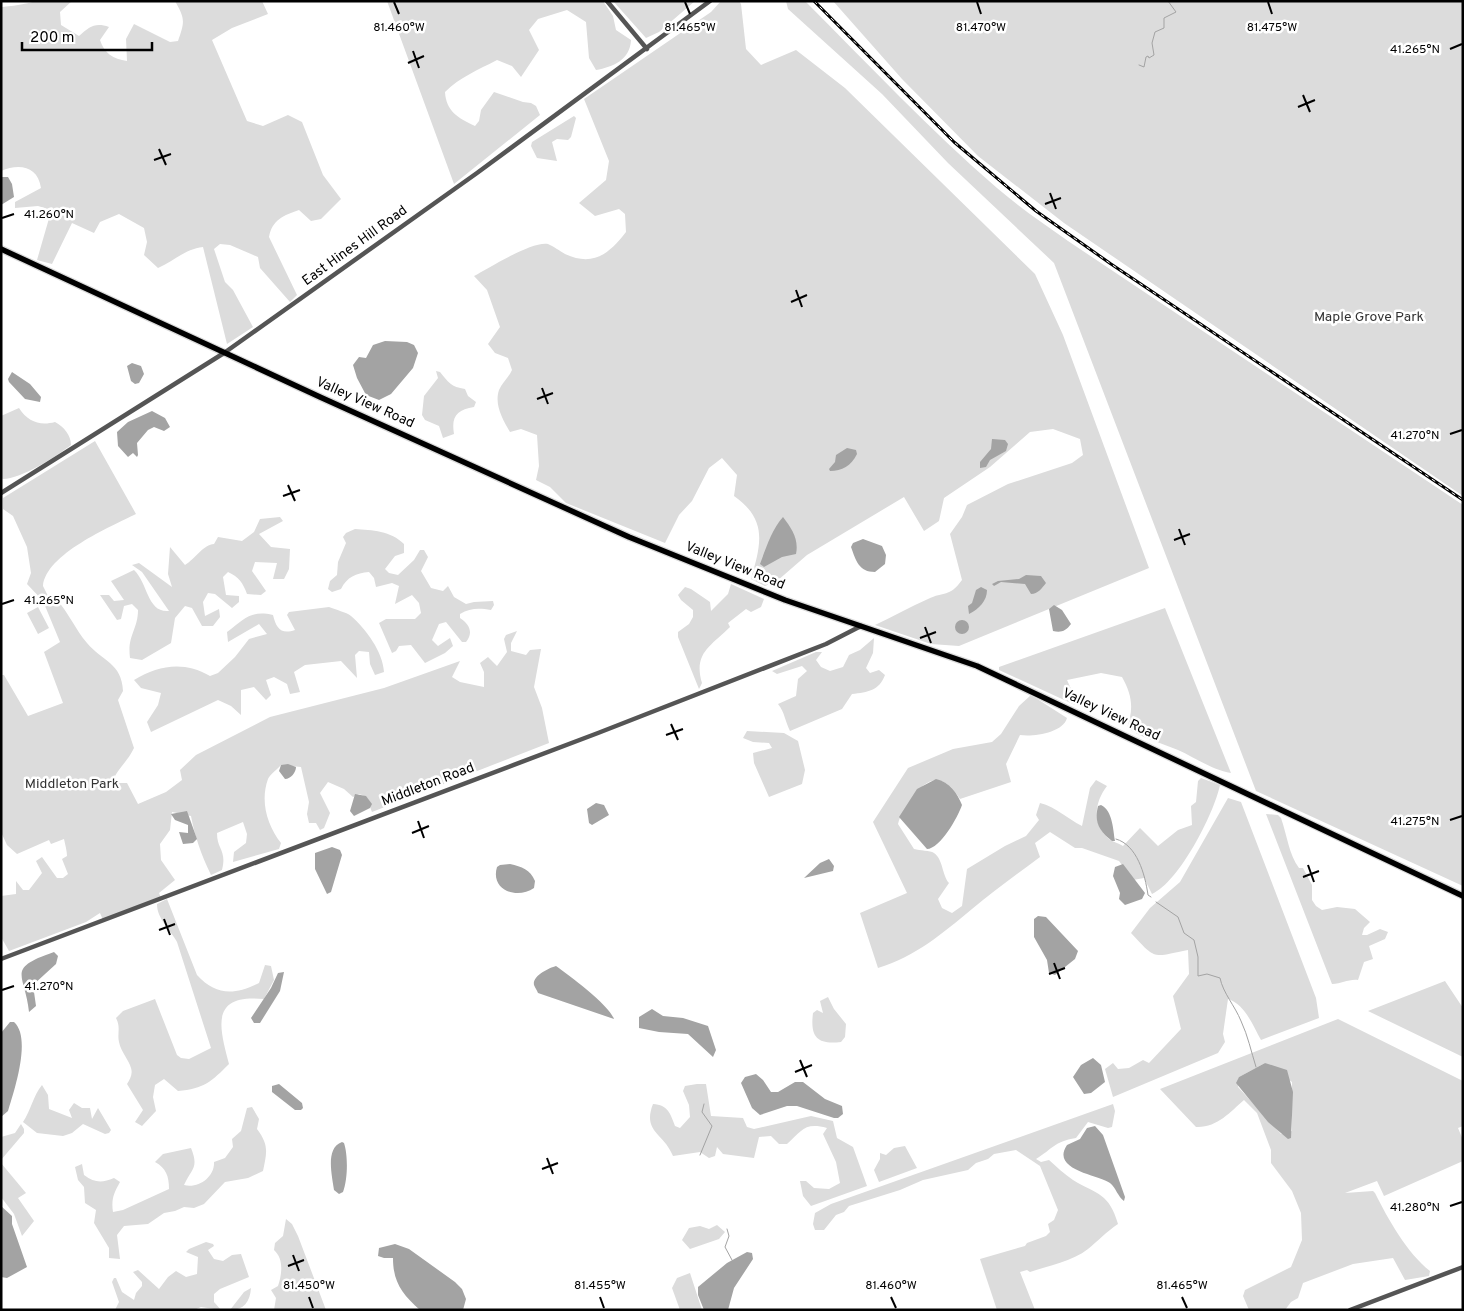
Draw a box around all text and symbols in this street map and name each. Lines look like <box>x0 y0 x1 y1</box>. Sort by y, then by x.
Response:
scale bar <box>22 20 152 52</box>
text: 81.460°W <box>373 20 425 36</box>
text: 81.465°W <box>664 20 716 36</box>
text: 81.470°W <box>956 20 1006 36</box>
text: 81.475°W <box>1247 20 1297 36</box>
text: 200 m <box>30 29 75 48</box>
text: 41.265°N <box>1390 42 1440 58</box>
street label: East Hines Hill Road <box>299 202 411 290</box>
text: 41.260°N <box>24 207 74 223</box>
park label: Maple Grove Park <box>1314 309 1424 326</box>
street label: Valley View Road <box>313 374 417 432</box>
text: 41.270°N <box>1391 428 1439 444</box>
street label: Valley View Road <box>683 538 787 594</box>
text: 41.265°N <box>24 593 74 609</box>
street label: Valley View Road <box>1059 685 1163 745</box>
street label: Middleton Road <box>379 759 477 811</box>
park label: Middleton Park <box>25 776 119 793</box>
text: 41.275°N <box>1391 814 1439 830</box>
text: 41.270°N <box>25 979 73 995</box>
text: 41.280°N <box>1390 1200 1440 1216</box>
text: 81.450°W <box>283 1278 335 1294</box>
text: 81.455°W <box>574 1278 626 1294</box>
text: 81.460°W <box>865 1278 917 1294</box>
text: 81.465°W <box>1156 1278 1208 1294</box>

